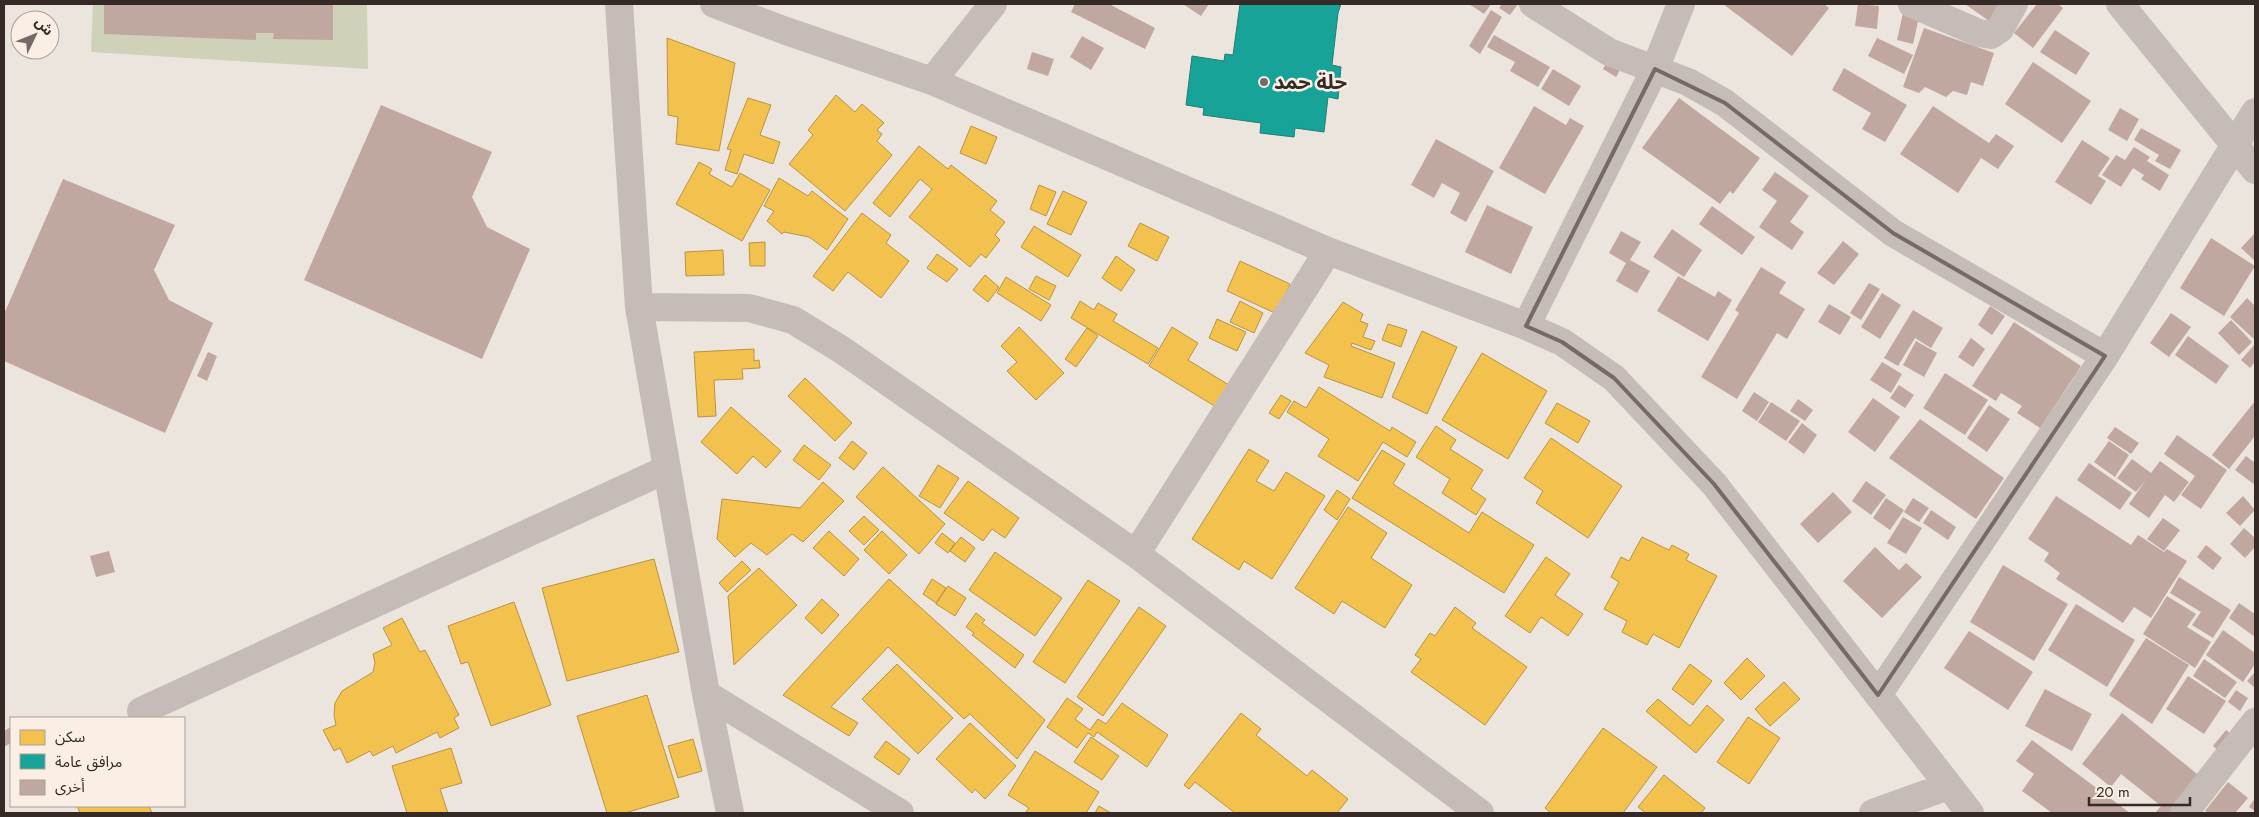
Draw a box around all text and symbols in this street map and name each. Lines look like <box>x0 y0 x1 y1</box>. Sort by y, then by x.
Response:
north arrow <box>10 10 60 60</box>
text: ش <box>31 12 58 40</box>
place label: حلة حمد <box>1274 68 1347 97</box>
marker: حلة حمد <box>1258 76 1270 88</box>
legend <box>10 717 185 807</box>
text: سكن <box>55 726 86 748</box>
text: مرافق عامة <box>55 751 122 773</box>
scale bar <box>2089 774 2190 806</box>
text: أخرى <box>55 776 85 798</box>
text: 20 m <box>2096 781 2130 803</box>

